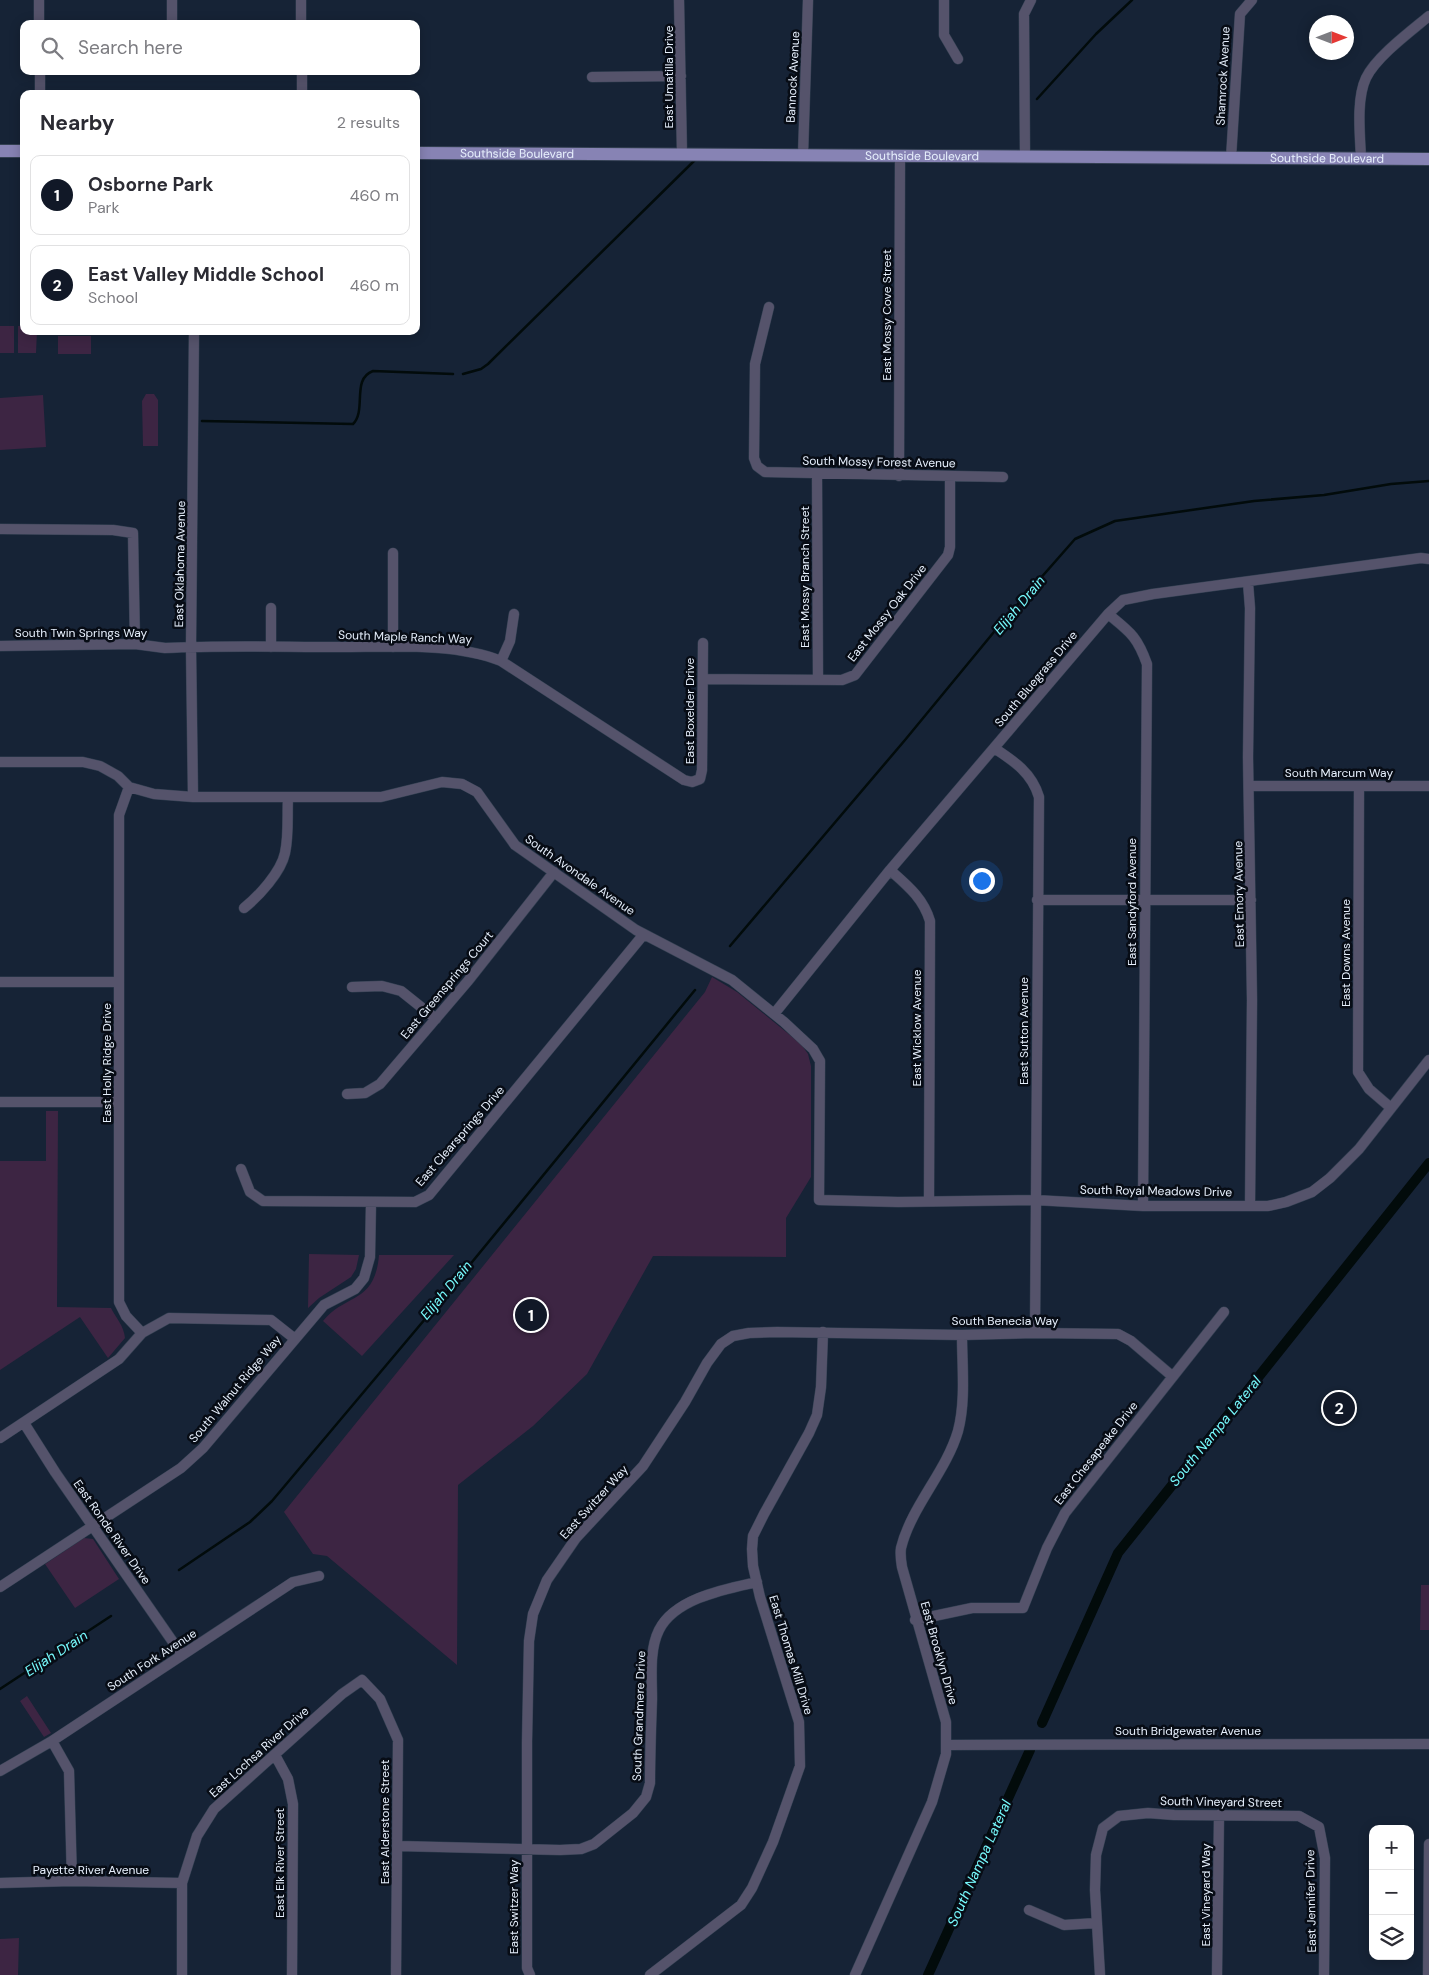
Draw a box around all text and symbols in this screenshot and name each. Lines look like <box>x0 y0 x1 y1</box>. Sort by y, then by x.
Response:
north arrow <box>1309 15 1354 60</box>
search box <box>20 20 420 75</box>
street label: East Umatilla Drive <box>661 25 677 128</box>
street label: Shamrock Avenue <box>1212 26 1234 126</box>
street label: Bannock Avenue <box>783 31 803 123</box>
icon: search <box>38 34 66 62</box>
text: Search here <box>78 35 183 60</box>
text: Nearby <box>40 109 114 137</box>
text: 2 results <box>337 112 400 133</box>
street label: Southside Boulevard <box>460 145 574 162</box>
street label: Southside Boulevard <box>865 148 979 164</box>
street label: Southside Boulevard <box>1270 150 1384 167</box>
text: Osborne Park <box>88 172 213 197</box>
text: 1 <box>54 185 60 206</box>
text: 460 m <box>350 185 399 206</box>
text: Park <box>88 197 120 218</box>
street label: East Mossy Cove Street <box>879 249 895 381</box>
text: East Valley Middle School <box>88 262 324 287</box>
text: 2 <box>52 275 62 296</box>
text: 460 m <box>350 275 399 296</box>
text: School <box>88 287 138 308</box>
street label: South Mossy Forest Avenue <box>802 453 956 471</box>
street label: East Oklahoma Avenue <box>171 500 189 627</box>
street label: East Mossy Branch Street <box>797 506 813 648</box>
street label: East Mossy Oak Drive <box>844 561 930 665</box>
water label: Elijah Drain <box>989 572 1049 638</box>
street label: South Twin Springs Way <box>15 625 148 641</box>
street label: South Maple Ranch Way <box>338 627 473 647</box>
street label: South Bluegrass Drive <box>991 628 1081 730</box>
street label: East Boxelder Drive <box>682 657 698 764</box>
street label: South Marcum Way <box>1285 765 1393 781</box>
street label: South Avondale Avenue <box>522 831 638 919</box>
street label: East Sandyford Avenue <box>1124 838 1140 966</box>
street label: East Emory Avenue <box>1230 840 1248 947</box>
your location <box>969 868 995 894</box>
street label: East Downs Avenue <box>1338 899 1354 1007</box>
street label: East Greensprings Court <box>397 927 497 1042</box>
street label: East Wicklow Avenue <box>909 969 925 1087</box>
street label: East Sutton Avenue <box>1016 977 1032 1085</box>
street label: East Holly Ridge Drive <box>99 1003 115 1123</box>
street label: East Clearsprings Drive <box>412 1082 508 1190</box>
street label: South Royal Meadows Drive <box>1080 1182 1233 1200</box>
water label: Elijah Drain <box>416 1257 476 1323</box>
pin: 1 <box>515 1296 547 1334</box>
street label: South Benecia Way <box>951 1313 1059 1329</box>
street label: South Walnut Ridge Way <box>185 1332 285 1446</box>
water label: South Nampa Lateral <box>1165 1372 1265 1490</box>
pin: 2 <box>1323 1389 1355 1427</box>
street label: East Chesapeake Drive <box>1051 1398 1141 1508</box>
street label: East Switzer Way <box>556 1461 632 1543</box>
street label: East Ronde River Drive <box>70 1477 154 1588</box>
street label: East Thomas Mill Drive <box>765 1593 817 1717</box>
street label: East Brooklyn Drive <box>917 1600 961 1707</box>
street label: South Fork Avenue <box>104 1625 200 1695</box>
water label: Elijah Drain <box>21 1626 91 1680</box>
street label: South Grandmere Drive <box>629 1650 649 1781</box>
street label: East Lochsa River Drive <box>206 1703 312 1801</box>
street label: South Bridgewater Avenue <box>1115 1723 1261 1739</box>
street label: East Alderstone Street <box>377 1759 393 1884</box>
street label: South Vineyard Street <box>1160 1793 1282 1811</box>
water label: South Nampa Lateral <box>943 1796 1015 1929</box>
street label: East Elk River Street <box>272 1808 288 1918</box>
map controls <box>1369 1825 1414 1960</box>
button: + <box>1369 1825 1414 1870</box>
street label: East Vineyard Way <box>1198 1843 1214 1947</box>
street label: East Jennifer Drive <box>1302 1849 1320 1953</box>
street label: East Switzer Way <box>506 1859 522 1954</box>
street label: Payette River Avenue <box>33 1862 149 1878</box>
button: − <box>1369 1870 1414 1915</box>
button: layers <box>1369 1915 1414 1960</box>

